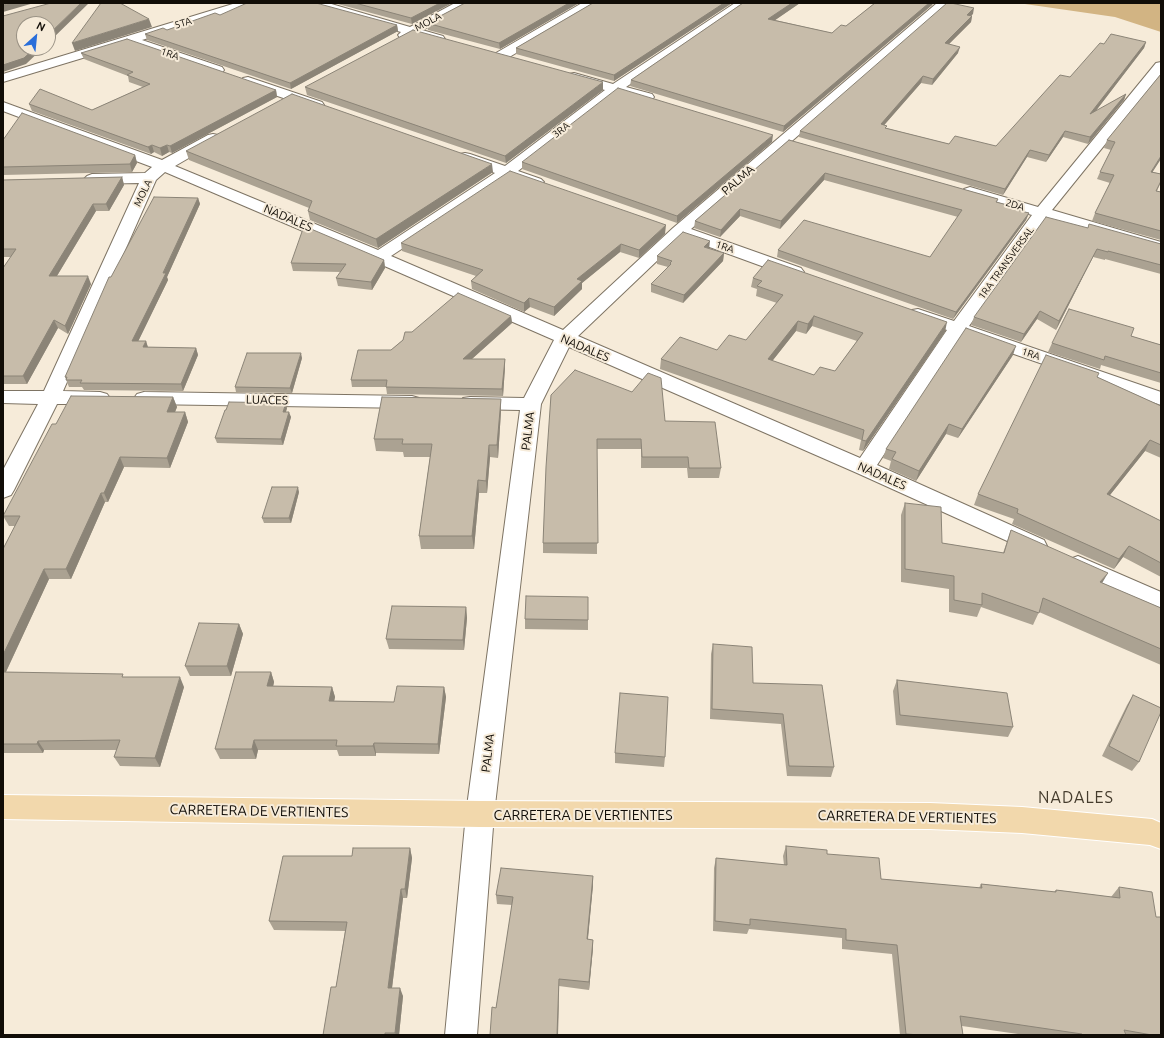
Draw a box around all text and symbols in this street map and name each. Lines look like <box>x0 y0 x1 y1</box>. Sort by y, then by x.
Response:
street label: MOLA <box>413 10 443 34</box>
street label: 5TA <box>173 15 193 31</box>
north arrow <box>16 16 56 56</box>
text: N <box>35 19 47 33</box>
street label: 1RA <box>159 45 181 63</box>
street label: 3RA <box>550 120 572 140</box>
street label: PALMA <box>719 162 757 198</box>
street label: MOLA <box>131 178 155 208</box>
street label: 2DA <box>1004 197 1026 213</box>
street label: NADALES <box>261 201 315 235</box>
street label: 1RA TRANSVERSAL <box>976 224 1036 302</box>
street label: 1RA <box>714 238 736 256</box>
street label: NADALES <box>558 331 612 365</box>
street label: 1RA <box>1020 345 1042 363</box>
street label: LUACES <box>246 392 288 408</box>
street label: PALMA <box>518 411 538 451</box>
street label: NADALES <box>855 459 909 493</box>
street label: PALMA <box>478 733 498 773</box>
district label: NADALES <box>1038 788 1114 808</box>
street label: CARRETERA DE VERTIENTES <box>169 801 349 821</box>
street label: CARRETERA DE VERTIENTES <box>493 807 673 823</box>
street label: CARRETERA DE VERTIENTES <box>817 807 997 827</box>

